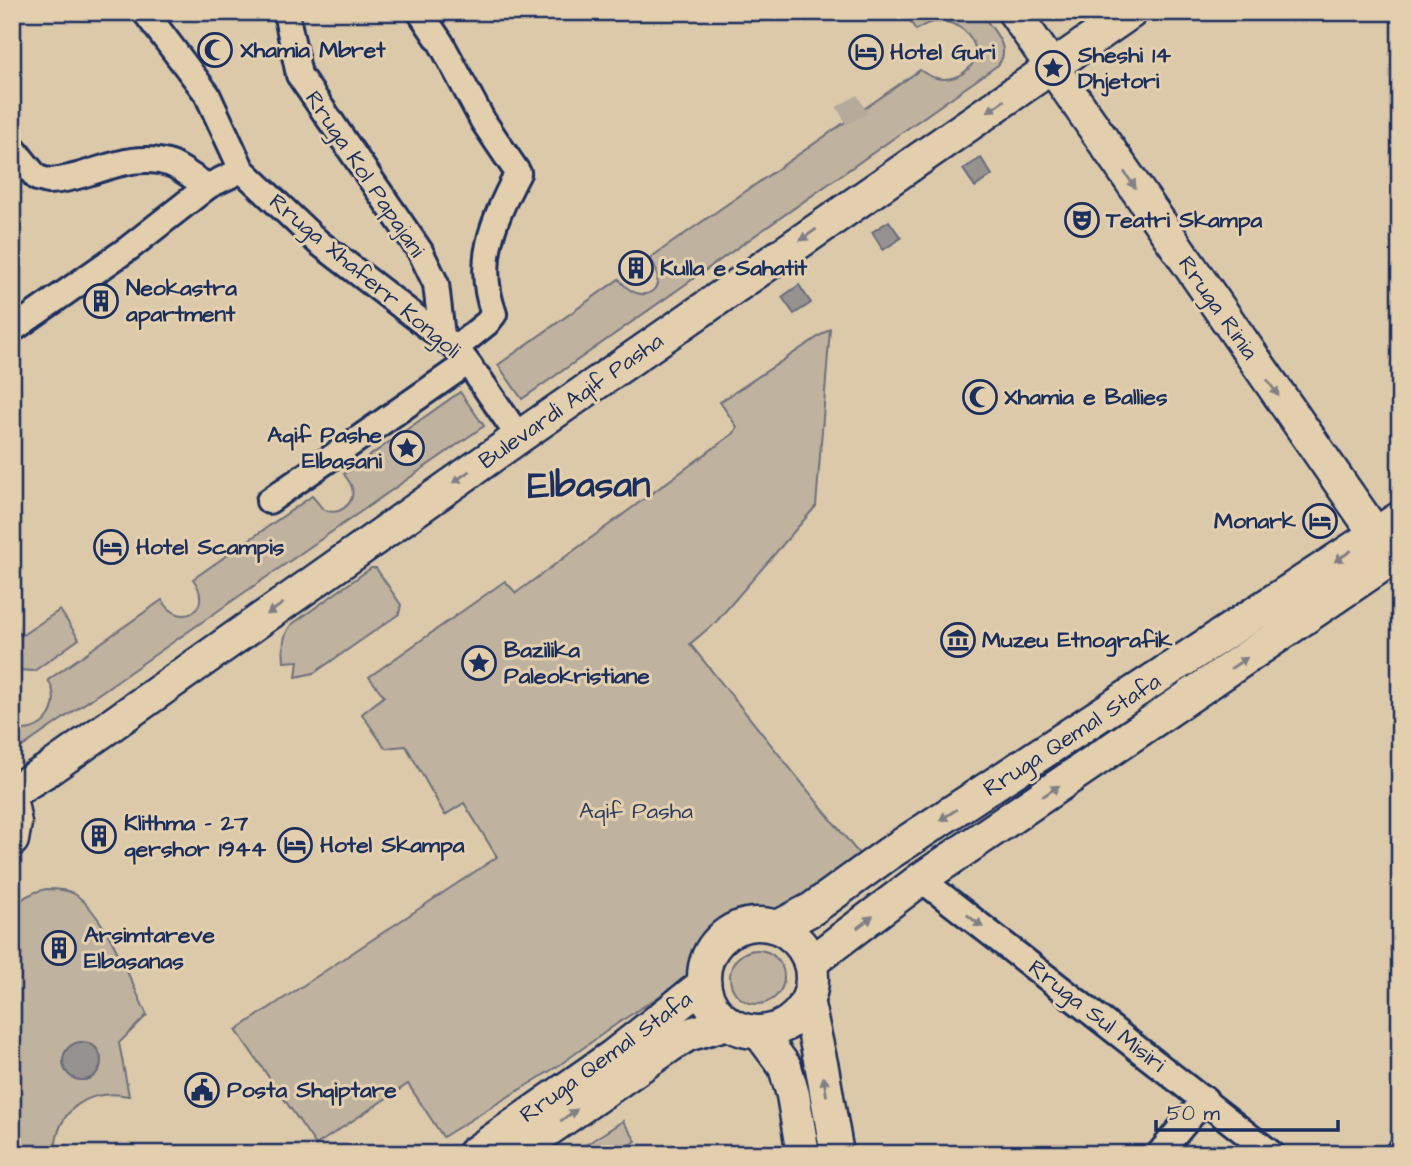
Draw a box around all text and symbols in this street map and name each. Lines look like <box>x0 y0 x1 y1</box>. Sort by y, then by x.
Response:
mosque icon: Xhamia Mbret <box>196 31 234 69</box>
hotel icon: Hotel Guri <box>847 33 885 71</box>
place label: Xhamia Mbret <box>240 34 386 66</box>
place label: Hotel Guri <box>890 36 996 68</box>
place label: Sheshi 14 Dhjetori <box>1077 39 1171 97</box>
place icon: Sheshi 14 Dhjetori <box>1034 49 1072 87</box>
street label: Rruga Kol Papajani <box>296 84 433 265</box>
one-way arrow <box>986 99 1006 112</box>
one-way arrow <box>1123 171 1136 190</box>
street label: Rruga Xhaferr Kongoli <box>262 186 468 367</box>
theatre icon: Teatri Skampa <box>1063 201 1101 239</box>
place label: Teatri Skampa <box>1105 204 1262 236</box>
one-way arrow <box>799 228 817 242</box>
building icon: Kulla e Sahatit <box>617 249 655 287</box>
street label: Rruga Rinia <box>1170 250 1266 367</box>
place label: Kulla e Sahatit <box>660 252 808 284</box>
place label: Neokastra apartment <box>125 272 237 330</box>
building icon: Neokastra apartment <box>82 282 120 320</box>
street label: Bulevardi Aqif Pasha <box>472 325 670 477</box>
mosque icon: Xhamia e Ballies <box>961 378 999 416</box>
one-way arrow <box>1266 379 1280 397</box>
place label: Xhamia e Ballies <box>1004 381 1168 413</box>
place label: Aqif Pashe Elbasani <box>267 419 383 477</box>
place icon: Aqif Pashe Elbasani <box>388 429 426 467</box>
district label: Elbasan <box>527 461 651 512</box>
one-way arrow <box>452 470 470 484</box>
hotel icon: Monark <box>1301 502 1339 540</box>
place label: Monark <box>1214 505 1297 537</box>
hotel icon: Hotel Scampis <box>92 528 130 566</box>
place label: Hotel Scampis <box>136 531 285 563</box>
one-way arrow <box>1333 549 1353 562</box>
one-way arrow <box>266 602 284 616</box>
museum icon: Muzeu Etnografik <box>939 621 977 659</box>
place label: Muzeu Etnografik <box>982 624 1173 657</box>
place label: Bazilika Paleokristiane <box>504 634 650 692</box>
place icon: Bazilika Paleokristiane <box>460 644 498 682</box>
one-way arrow <box>1230 656 1248 670</box>
street label: Rruga Qemal Stafa <box>977 665 1168 805</box>
one-way arrow <box>1041 785 1060 798</box>
park label: Aqif Pasha <box>579 795 693 827</box>
place label: Klithma - 27 qershor 1944 <box>124 807 266 865</box>
one-way arrow <box>939 808 958 821</box>
building icon: Klithma - 27 qershor 1944 <box>80 817 118 855</box>
hotel icon: Hotel Skampa <box>276 826 314 864</box>
place label: Hotel Skampa <box>320 829 465 861</box>
one-way arrow <box>965 914 984 928</box>
one-way arrow <box>855 915 874 929</box>
place label: Arsimtareve Elbasanas <box>84 919 215 977</box>
building icon: Arsimtareve Elbasanas <box>40 929 78 967</box>
street label: Rruga Sul Misiri <box>1021 952 1173 1081</box>
street label: Rruga Qemal Stafa <box>513 983 700 1131</box>
public building icon: Posta Shqiptare <box>183 1071 221 1109</box>
place label: Posta Shqiptare <box>227 1074 397 1106</box>
one-way arrow <box>819 1075 830 1097</box>
scale bar <box>1156 1089 1338 1133</box>
text: 50 m <box>1167 1099 1221 1128</box>
one-way arrow <box>560 1108 578 1122</box>

